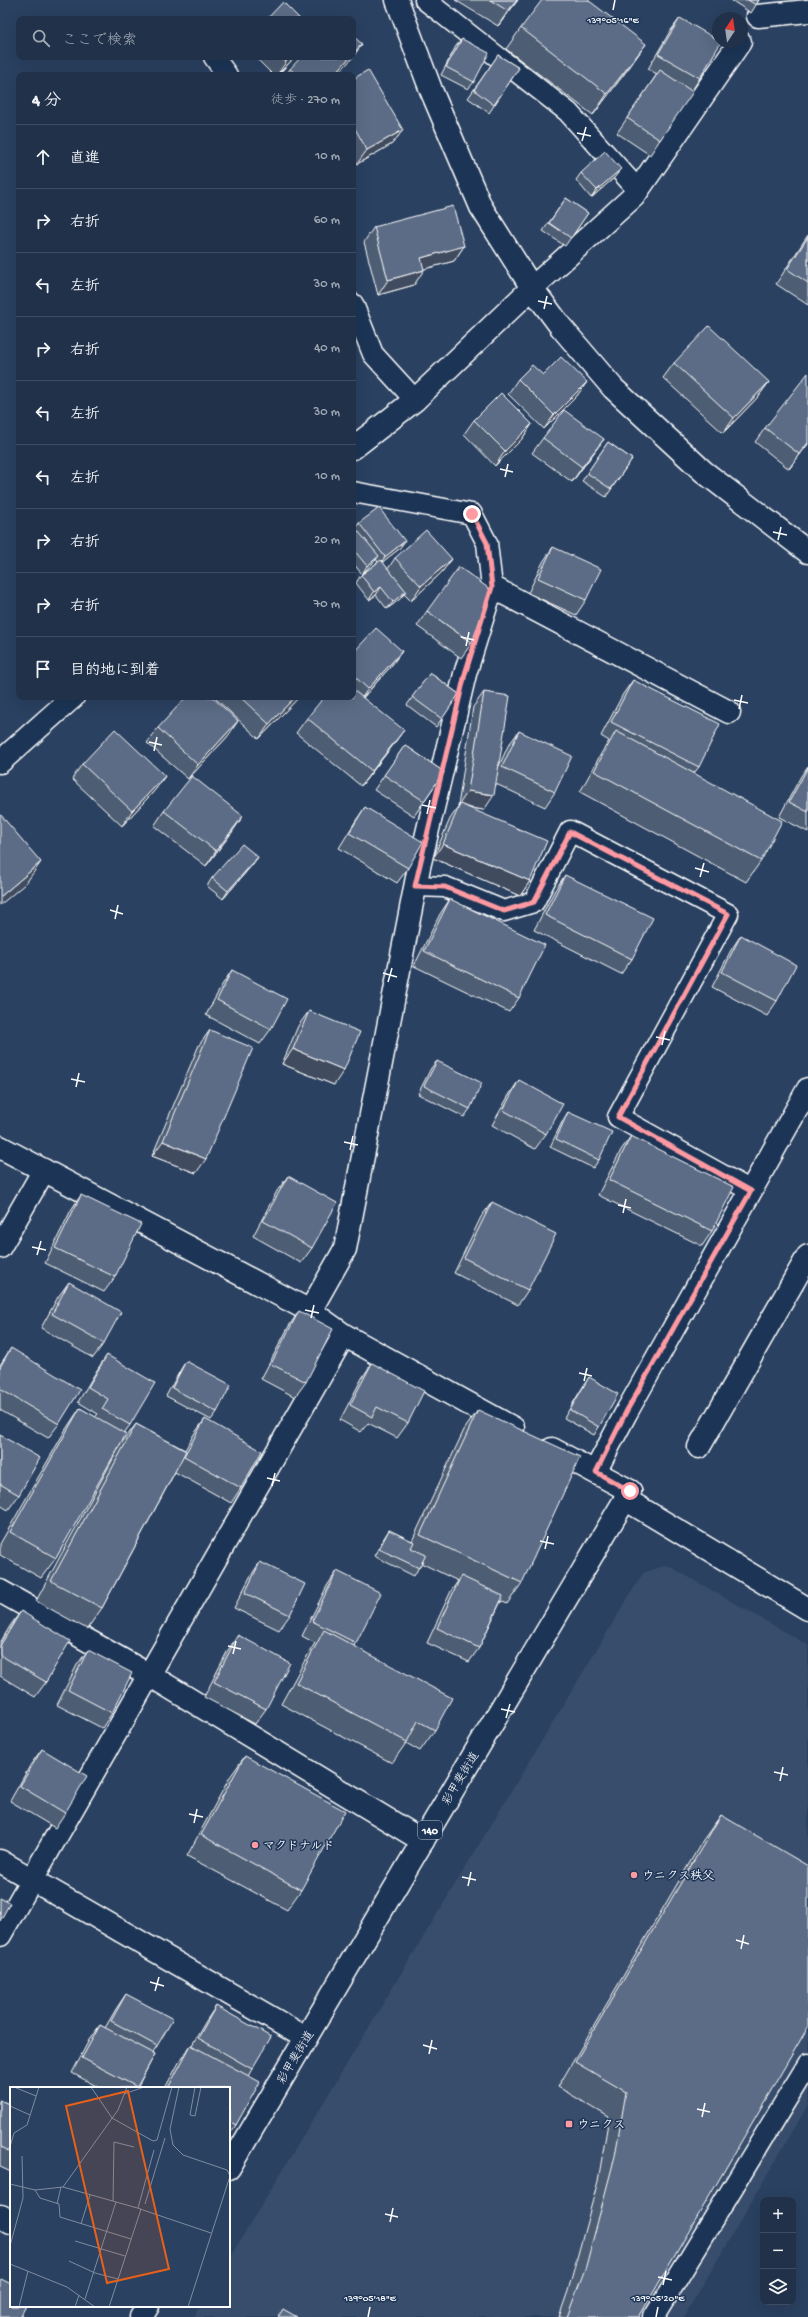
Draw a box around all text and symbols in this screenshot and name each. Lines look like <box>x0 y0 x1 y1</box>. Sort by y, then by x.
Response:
north arrow <box>712 12 748 48</box>
text: 139°05'16"E <box>586 15 640 27</box>
search box <box>16 16 356 60</box>
icon: search <box>30 27 52 49</box>
text: ここで検索 <box>62 32 137 50</box>
text: 4 分 <box>32 92 61 112</box>
text: 徒歩 · 270 m <box>271 93 340 108</box>
icon: ahead <box>32 146 54 168</box>
text: 10 m <box>315 149 340 164</box>
text: 直進 <box>70 150 100 168</box>
icon: right <box>32 210 54 232</box>
text: 60 m <box>314 213 340 228</box>
text: 右折 <box>70 214 100 232</box>
icon: left <box>32 274 54 296</box>
text: 30 m <box>314 277 340 292</box>
text: 左折 <box>70 278 100 296</box>
icon: right <box>32 338 54 360</box>
text: 40 m <box>314 341 340 356</box>
text: 右折 <box>70 342 100 360</box>
icon: left <box>32 402 54 424</box>
text: 30 m <box>314 405 340 420</box>
text: 左折 <box>70 406 100 424</box>
icon: left <box>32 466 54 488</box>
text: 10 m <box>315 469 340 484</box>
text: 左折 <box>70 470 100 488</box>
route end <box>463 505 481 523</box>
icon: right <box>32 530 54 552</box>
text: 20 m <box>314 533 340 548</box>
text: 右折 <box>70 534 100 552</box>
icon: right <box>32 594 54 616</box>
text: 70 m <box>314 597 340 612</box>
text: 右折 <box>70 598 100 616</box>
icon: arrive <box>32 658 54 680</box>
text: 目的地に到着 <box>70 662 160 680</box>
route start <box>621 1482 639 1500</box>
street label: 彩甲斐街道 <box>439 1749 483 1808</box>
road number: 140 <box>418 1821 442 1839</box>
marker: マクドナルド <box>250 1840 260 1850</box>
place label: マクドナルド <box>263 1840 335 1854</box>
place label: ウニクス秩父 <box>642 1869 714 1884</box>
marker: ウニクス秩父 <box>629 1870 639 1880</box>
street label: 彩甲斐街道 <box>274 2028 318 2087</box>
inset map <box>10 2087 230 2307</box>
marker: ウニクス <box>564 2119 574 2129</box>
place label: ウニクス <box>577 2119 625 2133</box>
map controls <box>760 2197 796 2305</box>
button: + <box>760 2197 796 2233</box>
button: − <box>760 2233 796 2269</box>
button: layers <box>760 2269 796 2305</box>
text: 139°05'18"E <box>343 2293 397 2305</box>
text: 139°05'20"E <box>630 2293 685 2305</box>

